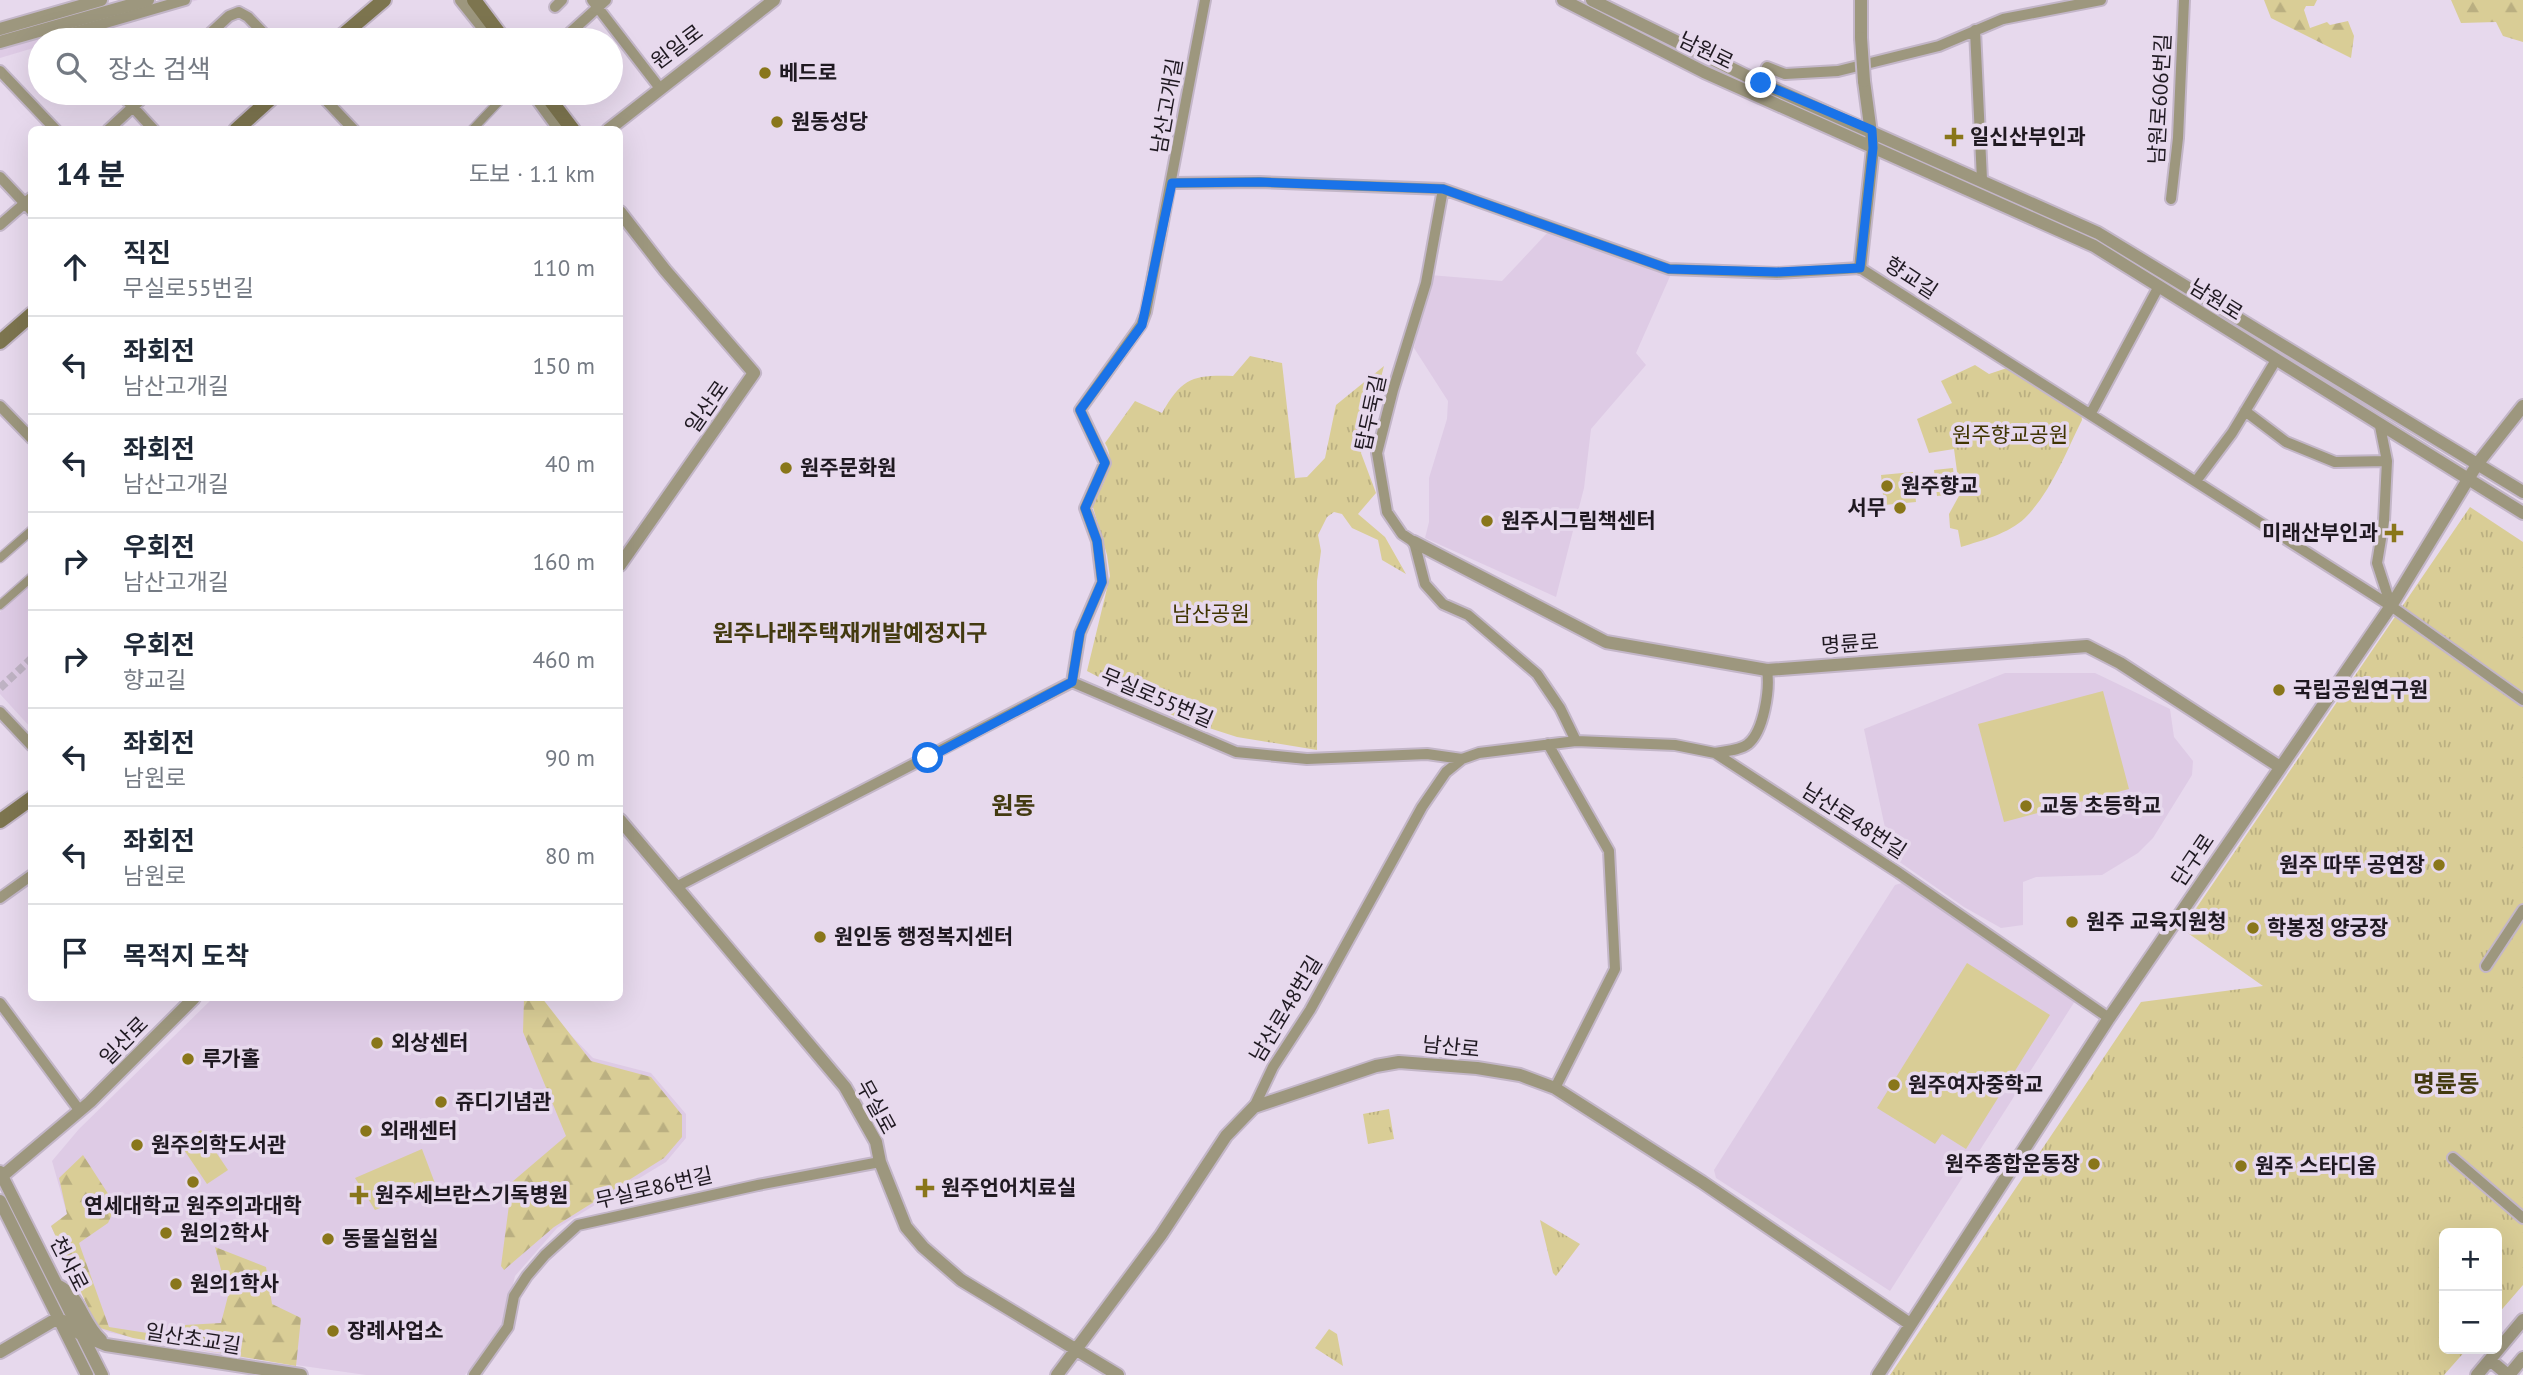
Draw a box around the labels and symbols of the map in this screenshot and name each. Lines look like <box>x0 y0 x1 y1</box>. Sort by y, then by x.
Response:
street label: 원일로 <box>645 18 708 75</box>
street label: 남원로 <box>1674 26 1738 75</box>
street label: 남원로606번길 <box>2143 33 2176 165</box>
street label: 남산고개길 <box>1145 56 1188 156</box>
place label: 베드로 <box>779 59 837 86</box>
marker: 베드로 <box>757 65 773 81</box>
route end <box>1745 67 1776 98</box>
place label: 원동성당 <box>791 108 868 135</box>
marker: 원동성당 <box>769 114 785 130</box>
place label: 일신산부인과 <box>1970 123 2086 150</box>
marker: 일신산부인과 <box>1944 127 1964 147</box>
street label: 향교길 <box>1880 250 1943 305</box>
street label: 남원로 <box>2185 273 2248 326</box>
street label: 탑두둑길 <box>1349 372 1392 453</box>
street label: 일산로 <box>679 375 734 438</box>
park label: 원주향교공원 <box>1952 421 2068 448</box>
place label: 원주문화원 <box>800 454 897 481</box>
marker: 원주문화원 <box>778 460 794 476</box>
place label: 원주향교 <box>1901 472 1978 499</box>
marker: 원주향교 <box>1879 478 1895 494</box>
place label: 서무 <box>1847 494 1886 521</box>
marker: 서무 <box>1892 500 1908 516</box>
place label: 원주시그림책센터 <box>1501 507 1656 534</box>
marker: 원주시그림책센터 <box>1479 513 1495 529</box>
place label: 미래산부인과 <box>2262 519 2378 546</box>
marker: 미래산부인과 <box>2384 523 2404 543</box>
park label: 남산공원 <box>1172 600 1250 627</box>
district label: 원주나래주택재개발예정지구 <box>712 618 988 647</box>
street label: 명륜로 <box>1820 628 1880 659</box>
street label: 무실로55번길 <box>1097 662 1217 733</box>
place label: 국립공원연구원 <box>2293 676 2428 703</box>
marker: 국립공원연구원 <box>2271 682 2287 698</box>
route start <box>912 742 943 773</box>
street label: 남산로48번길 <box>1797 777 1912 864</box>
district label: 원동 <box>991 790 1035 821</box>
place label: 교동 초등학교 <box>2040 792 2161 819</box>
marker: 교동 초등학교 <box>2018 798 2034 814</box>
street label: 단구로 <box>2165 828 2220 891</box>
place label: 원주 따뚜 공연장 <box>2279 851 2425 878</box>
marker: 원주 따뚜 공연장 <box>2431 857 2447 873</box>
place label: 원주 교육지원청 <box>2086 908 2227 935</box>
marker: 원주 교육지원청 <box>2064 914 2080 930</box>
place label: 학봉정 양궁장 <box>2267 914 2388 941</box>
marker: 학봉정 양궁장 <box>2245 920 2261 936</box>
place label: 원인동 행정복지센터 <box>834 923 1013 950</box>
marker: 원인동 행정복지센터 <box>812 929 828 945</box>
street label: 남산로48번길 <box>1243 951 1328 1067</box>
street label: 일산로 <box>94 1011 154 1071</box>
place label: 외상센터 <box>391 1029 468 1056</box>
street label: 남산로 <box>1421 1030 1481 1063</box>
marker: 외상센터 <box>369 1035 385 1051</box>
place label: 루가홀 <box>202 1045 260 1072</box>
marker: 루가홀 <box>180 1051 196 1067</box>
district label: 명륜동 <box>2413 1068 2479 1099</box>
place label: 원주여자중학교 <box>1908 1071 2043 1098</box>
street label: 무실로 <box>851 1075 902 1139</box>
marker: 원주여자중학교 <box>1886 1077 1902 1093</box>
place label: 쥬디기념관 <box>455 1088 552 1115</box>
marker: 쥬디기념관 <box>433 1094 449 1110</box>
place label: 외래센터 <box>380 1117 457 1144</box>
marker: 외래센터 <box>358 1123 374 1139</box>
place label: 원주의학도서관 <box>151 1131 286 1158</box>
marker: 원주의학도서관 <box>129 1137 145 1153</box>
place label: 원주종합운동장 <box>1945 1150 2080 1177</box>
place label: 원주 스타디움 <box>2255 1152 2376 1179</box>
marker: 원주종합운동장 <box>2086 1156 2102 1172</box>
marker: 원주 스타디움 <box>2233 1158 2249 1174</box>
street label: 무실로86번길 <box>593 1161 715 1214</box>
marker: 연세대학교 원주의과대학 <box>185 1174 201 1190</box>
place label: 원주언어치료실 <box>941 1174 1076 1201</box>
marker: 원주언어치료실 <box>915 1178 935 1198</box>
place label: 원주세브란스기독병원 <box>375 1181 568 1208</box>
marker: 원주세브란스기독병원 <box>349 1185 369 1205</box>
place label: 연세대학교 원주의과대학 <box>84 1192 302 1219</box>
place label: 원의2학사 <box>180 1219 269 1246</box>
marker: 원의2학사 <box>158 1225 174 1241</box>
place label: 동물실험실 <box>342 1225 439 1252</box>
marker: 동물실험실 <box>320 1231 336 1247</box>
street label: 천사로 <box>44 1232 95 1296</box>
place label: 원의1학사 <box>190 1270 279 1297</box>
marker: 원의1학사 <box>168 1276 184 1292</box>
place label: 장례사업소 <box>347 1317 444 1344</box>
street label: 일산초교길 <box>143 1318 243 1359</box>
marker: 장례사업소 <box>325 1323 341 1339</box>

